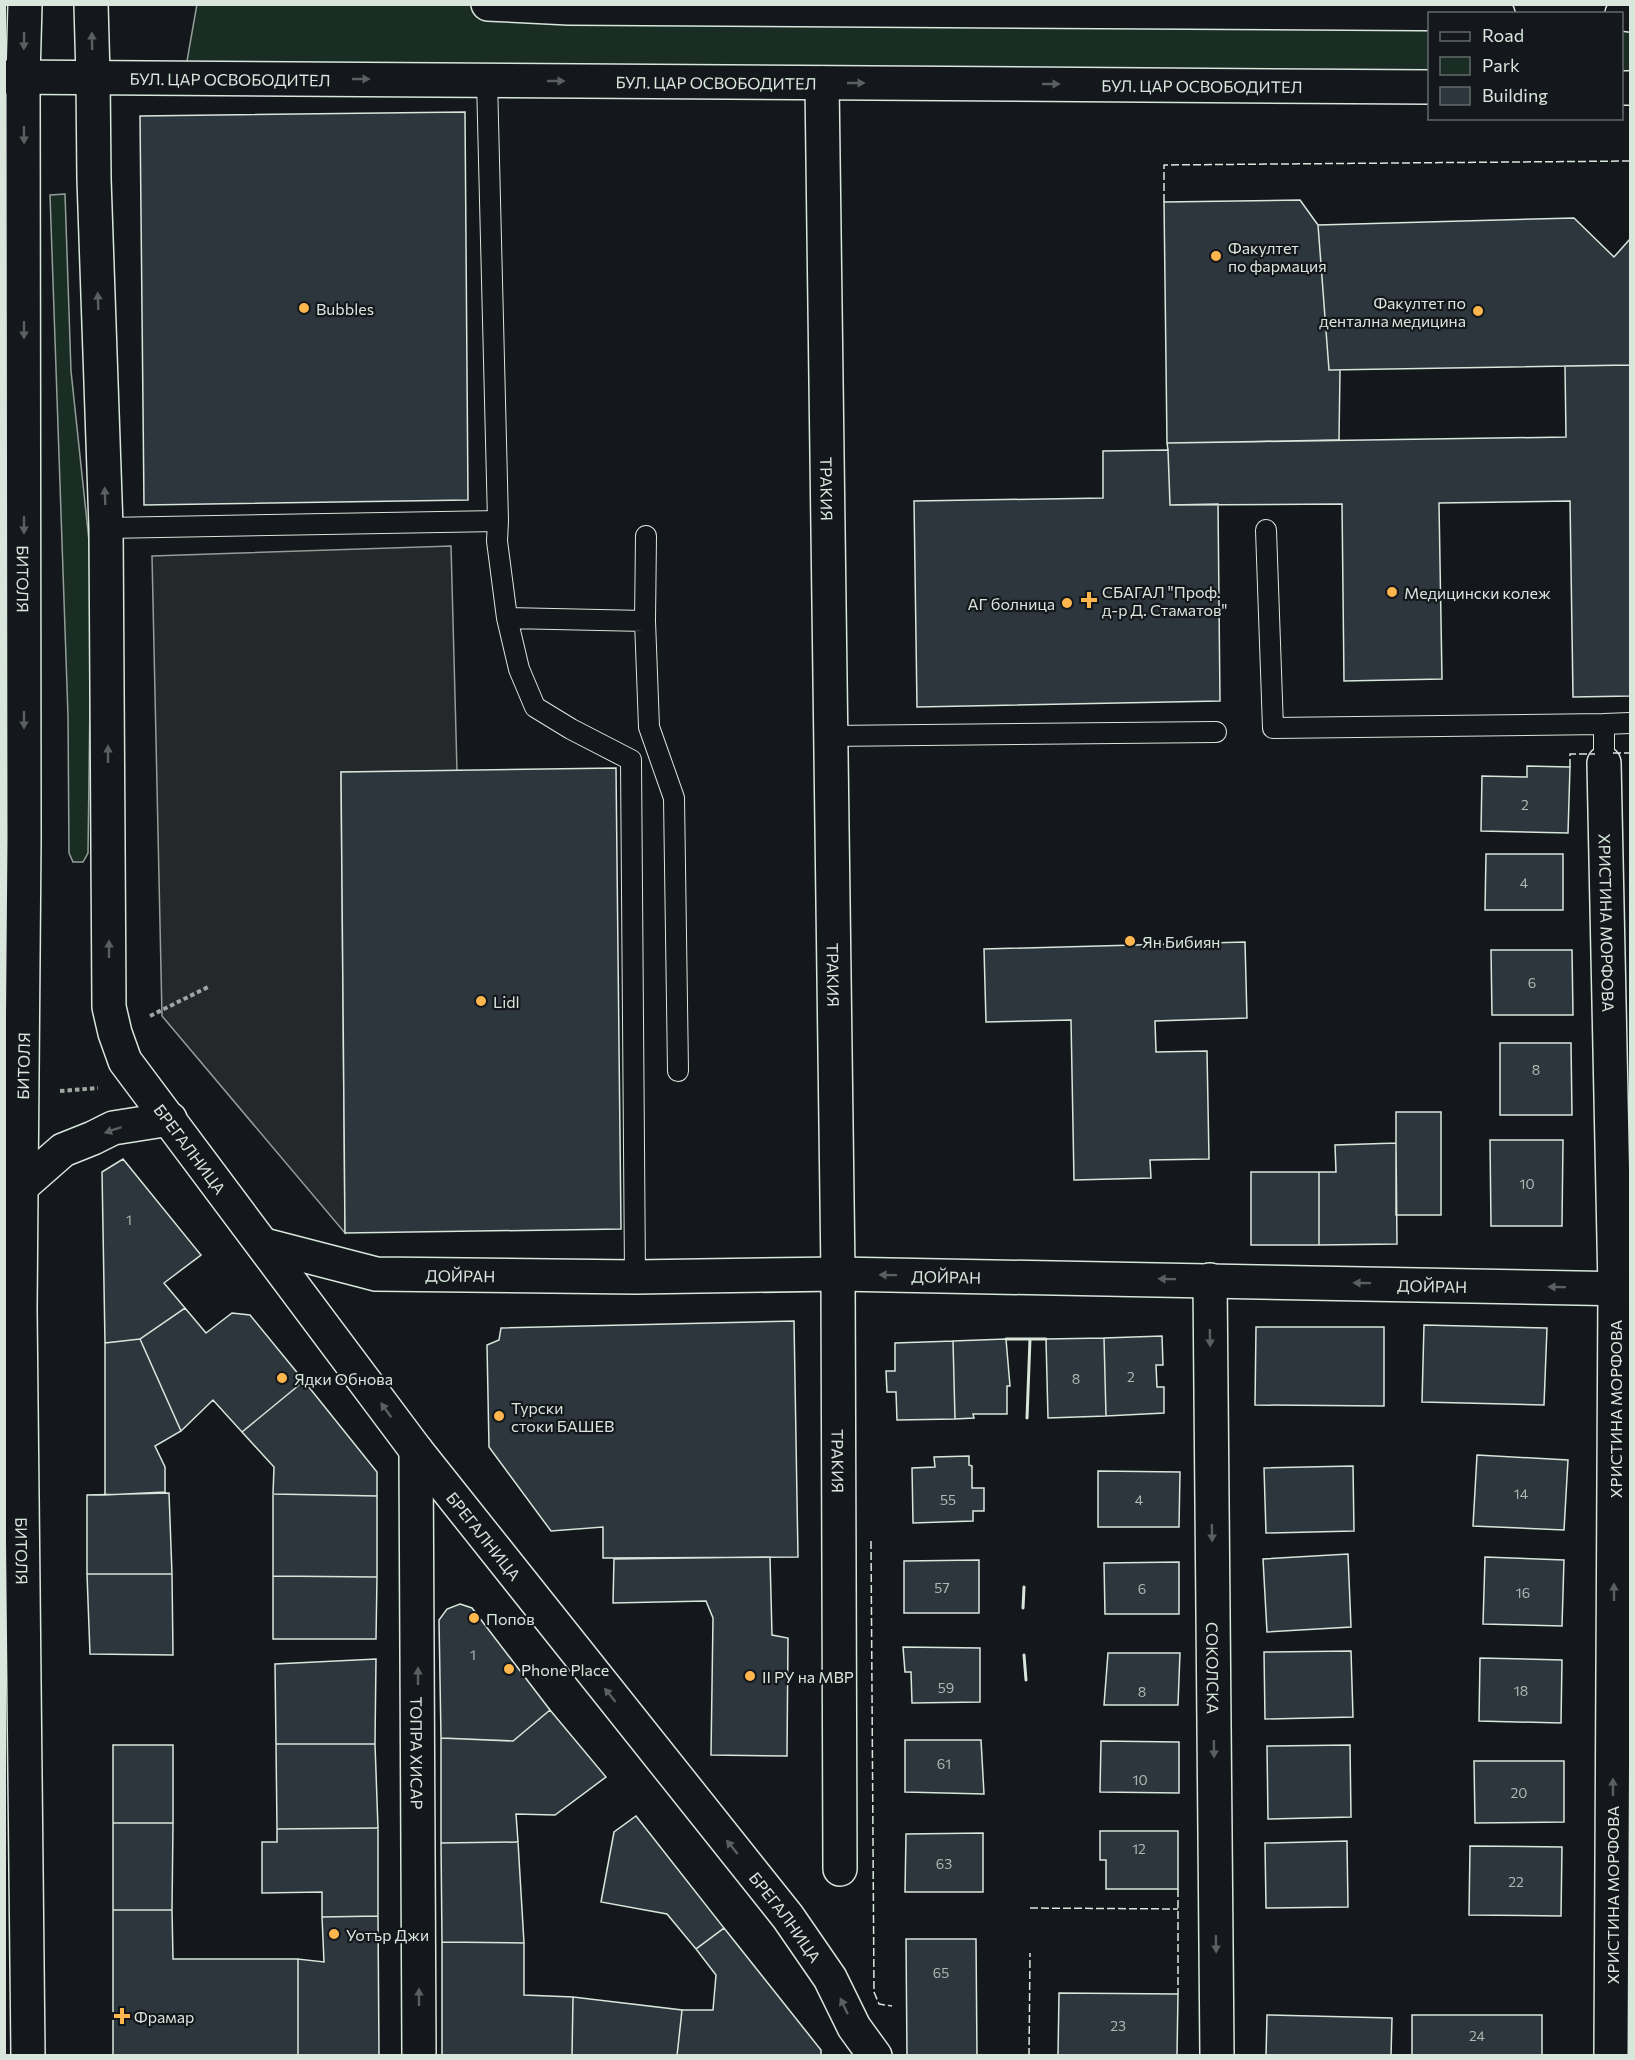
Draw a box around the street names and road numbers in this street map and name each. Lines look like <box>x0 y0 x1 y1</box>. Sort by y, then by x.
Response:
street label: БУЛ. ЦАР ОСВОБОДИТЕЛ <box>129 68 331 89</box>
street label: БУЛ. ЦАР ОСВОБОДИТЕЛ <box>615 72 817 92</box>
street label: БУЛ. ЦАР ОСВОБОДИТЕЛ <box>1101 75 1303 96</box>
street label: ТРАКИЯ <box>818 457 837 521</box>
street label: БИТОЛЯ <box>14 545 33 613</box>
street label: ХРИСТИНА МОРФОВА <box>1596 833 1619 1012</box>
street label: ТРАКИЯ <box>824 943 844 1007</box>
street label: БИТОЛЯ <box>13 1032 33 1100</box>
street label: БРЕГАЛНИЦА <box>151 1100 230 1197</box>
street label: ДОЙРАН <box>425 1265 495 1285</box>
street label: ДОЙРАН <box>911 1266 981 1286</box>
street label: ДОЙРАН <box>1397 1275 1467 1295</box>
street label: ХРИСТИНА МОРФОВА <box>1606 1320 1625 1498</box>
street label: ТРАКИЯ <box>829 1429 848 1493</box>
street label: БРЕГАЛНИЦА <box>443 1488 525 1584</box>
street label: БИТОЛЯ <box>13 1517 32 1585</box>
street label: СОКОЛСКА <box>1204 1622 1223 1714</box>
street label: ТОПРА ХИСАР <box>408 1696 427 1810</box>
street label: ХРИСТИНА МОРФОВА <box>1603 1806 1622 1984</box>
street label: БРЕГАЛНИЦА <box>746 1868 826 1966</box>

